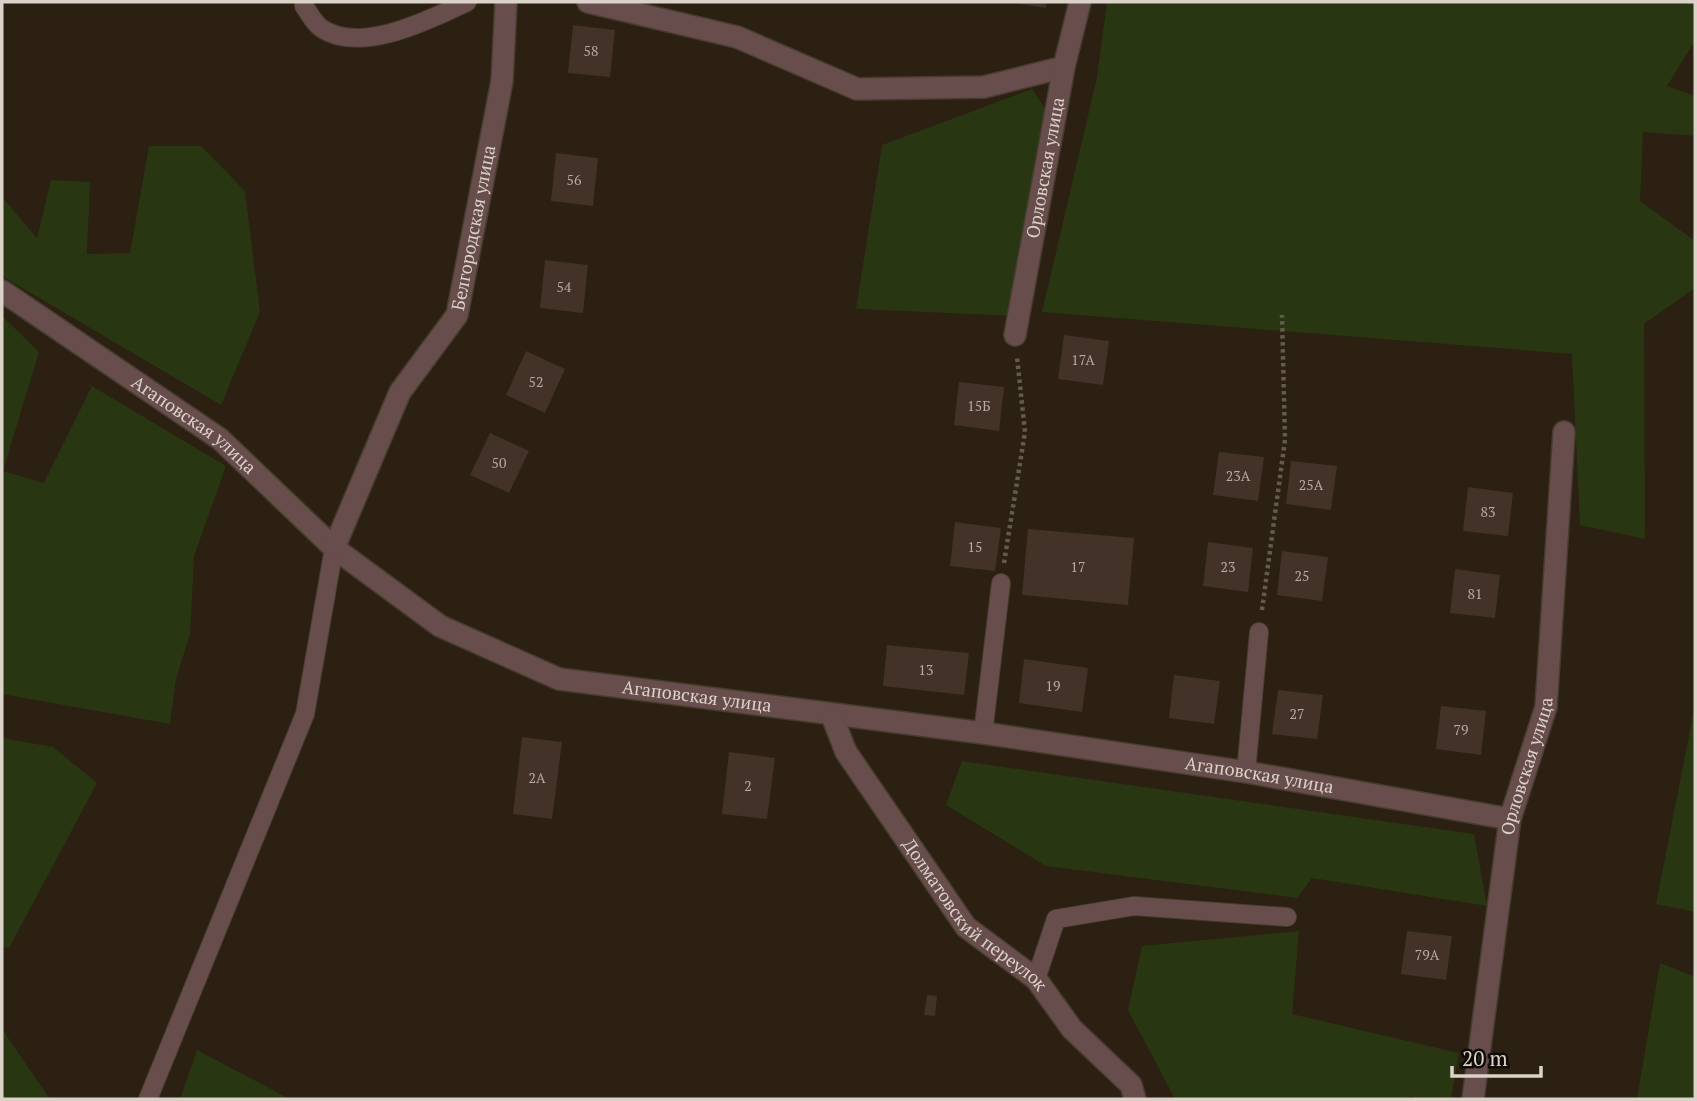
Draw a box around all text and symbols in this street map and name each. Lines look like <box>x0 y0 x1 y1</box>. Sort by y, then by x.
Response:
house number: 58 <box>584 41 598 60</box>
street label: Орловская улица <box>1020 95 1069 240</box>
street label: Белгородская улица <box>445 143 500 312</box>
house number: 56 <box>567 170 582 189</box>
house number: 54 <box>557 277 572 296</box>
house number: 17А <box>1071 350 1095 369</box>
street label: Агаповская улица <box>127 369 262 479</box>
house number: 52 <box>529 372 543 391</box>
house number: 15Б <box>967 396 991 415</box>
house number: 50 <box>492 453 506 472</box>
house number: 23А <box>1226 466 1251 485</box>
house number: 25А <box>1299 475 1324 494</box>
house number: 83 <box>1481 502 1495 521</box>
house number: 15 <box>968 537 982 556</box>
house number: 17 <box>1071 557 1085 576</box>
house number: 23 <box>1221 557 1235 576</box>
house number: 25 <box>1295 566 1309 585</box>
house number: 81 <box>1468 584 1482 603</box>
house number: 13 <box>919 660 933 679</box>
street label: Агаповская улица <box>621 674 773 717</box>
house number: 19 <box>1046 676 1060 695</box>
street label: Орловская улица <box>1495 697 1558 836</box>
house number: 27 <box>1290 704 1304 723</box>
house number: 79 <box>1454 720 1468 739</box>
street label: Агаповская улица <box>1183 750 1336 798</box>
house number: 2А <box>528 768 546 787</box>
house number: 2 <box>744 776 752 795</box>
street label: Долматовский переулок <box>898 833 1054 995</box>
house number: 79А <box>1415 945 1440 964</box>
scale bar <box>1452 1034 1541 1078</box>
text: 20 m <box>1462 1044 1508 1072</box>

